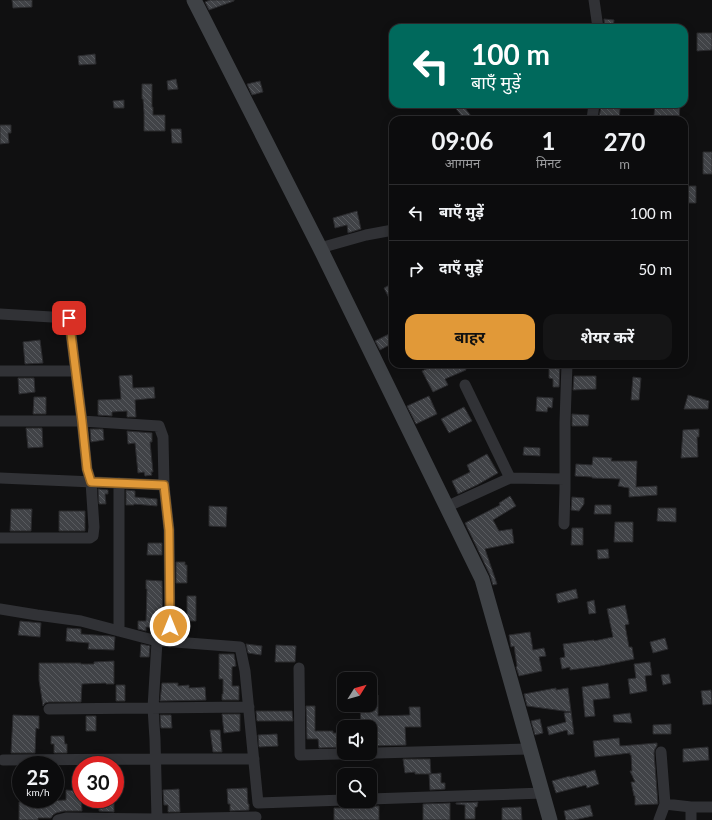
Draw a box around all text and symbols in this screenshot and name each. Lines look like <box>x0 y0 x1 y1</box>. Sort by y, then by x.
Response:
text: 100 m <box>471 37 550 71</box>
icon: left <box>405 40 457 92</box>
text: बाएँ मुड़ें <box>471 71 521 93</box>
text: 09:06 <box>432 126 493 155</box>
text: 1 <box>542 126 556 155</box>
text: 270 <box>604 127 645 156</box>
text: आगमन <box>445 155 480 171</box>
text: मिनट <box>536 155 561 171</box>
text: m <box>619 156 630 172</box>
icon: left <box>405 202 427 224</box>
text: बाएँ मुड़ें <box>439 202 484 220</box>
text: 100 m <box>630 204 672 222</box>
icon: right <box>405 258 427 280</box>
text: दाएँ मुड़ें <box>439 258 483 276</box>
text: 50 m <box>638 260 672 278</box>
pin <box>52 301 86 335</box>
icon: arrive <box>58 307 80 329</box>
button: बाहर <box>405 314 535 360</box>
button: शेयर करें <box>543 314 672 360</box>
position arrow <box>149 605 191 647</box>
north arrow <box>337 672 377 712</box>
map controls <box>337 672 377 808</box>
button: sound <box>337 720 377 760</box>
speed limit sign: 30 <box>72 756 124 808</box>
text: 25 <box>26 765 50 789</box>
button: search <box>337 768 377 808</box>
text: km/h <box>26 786 50 798</box>

